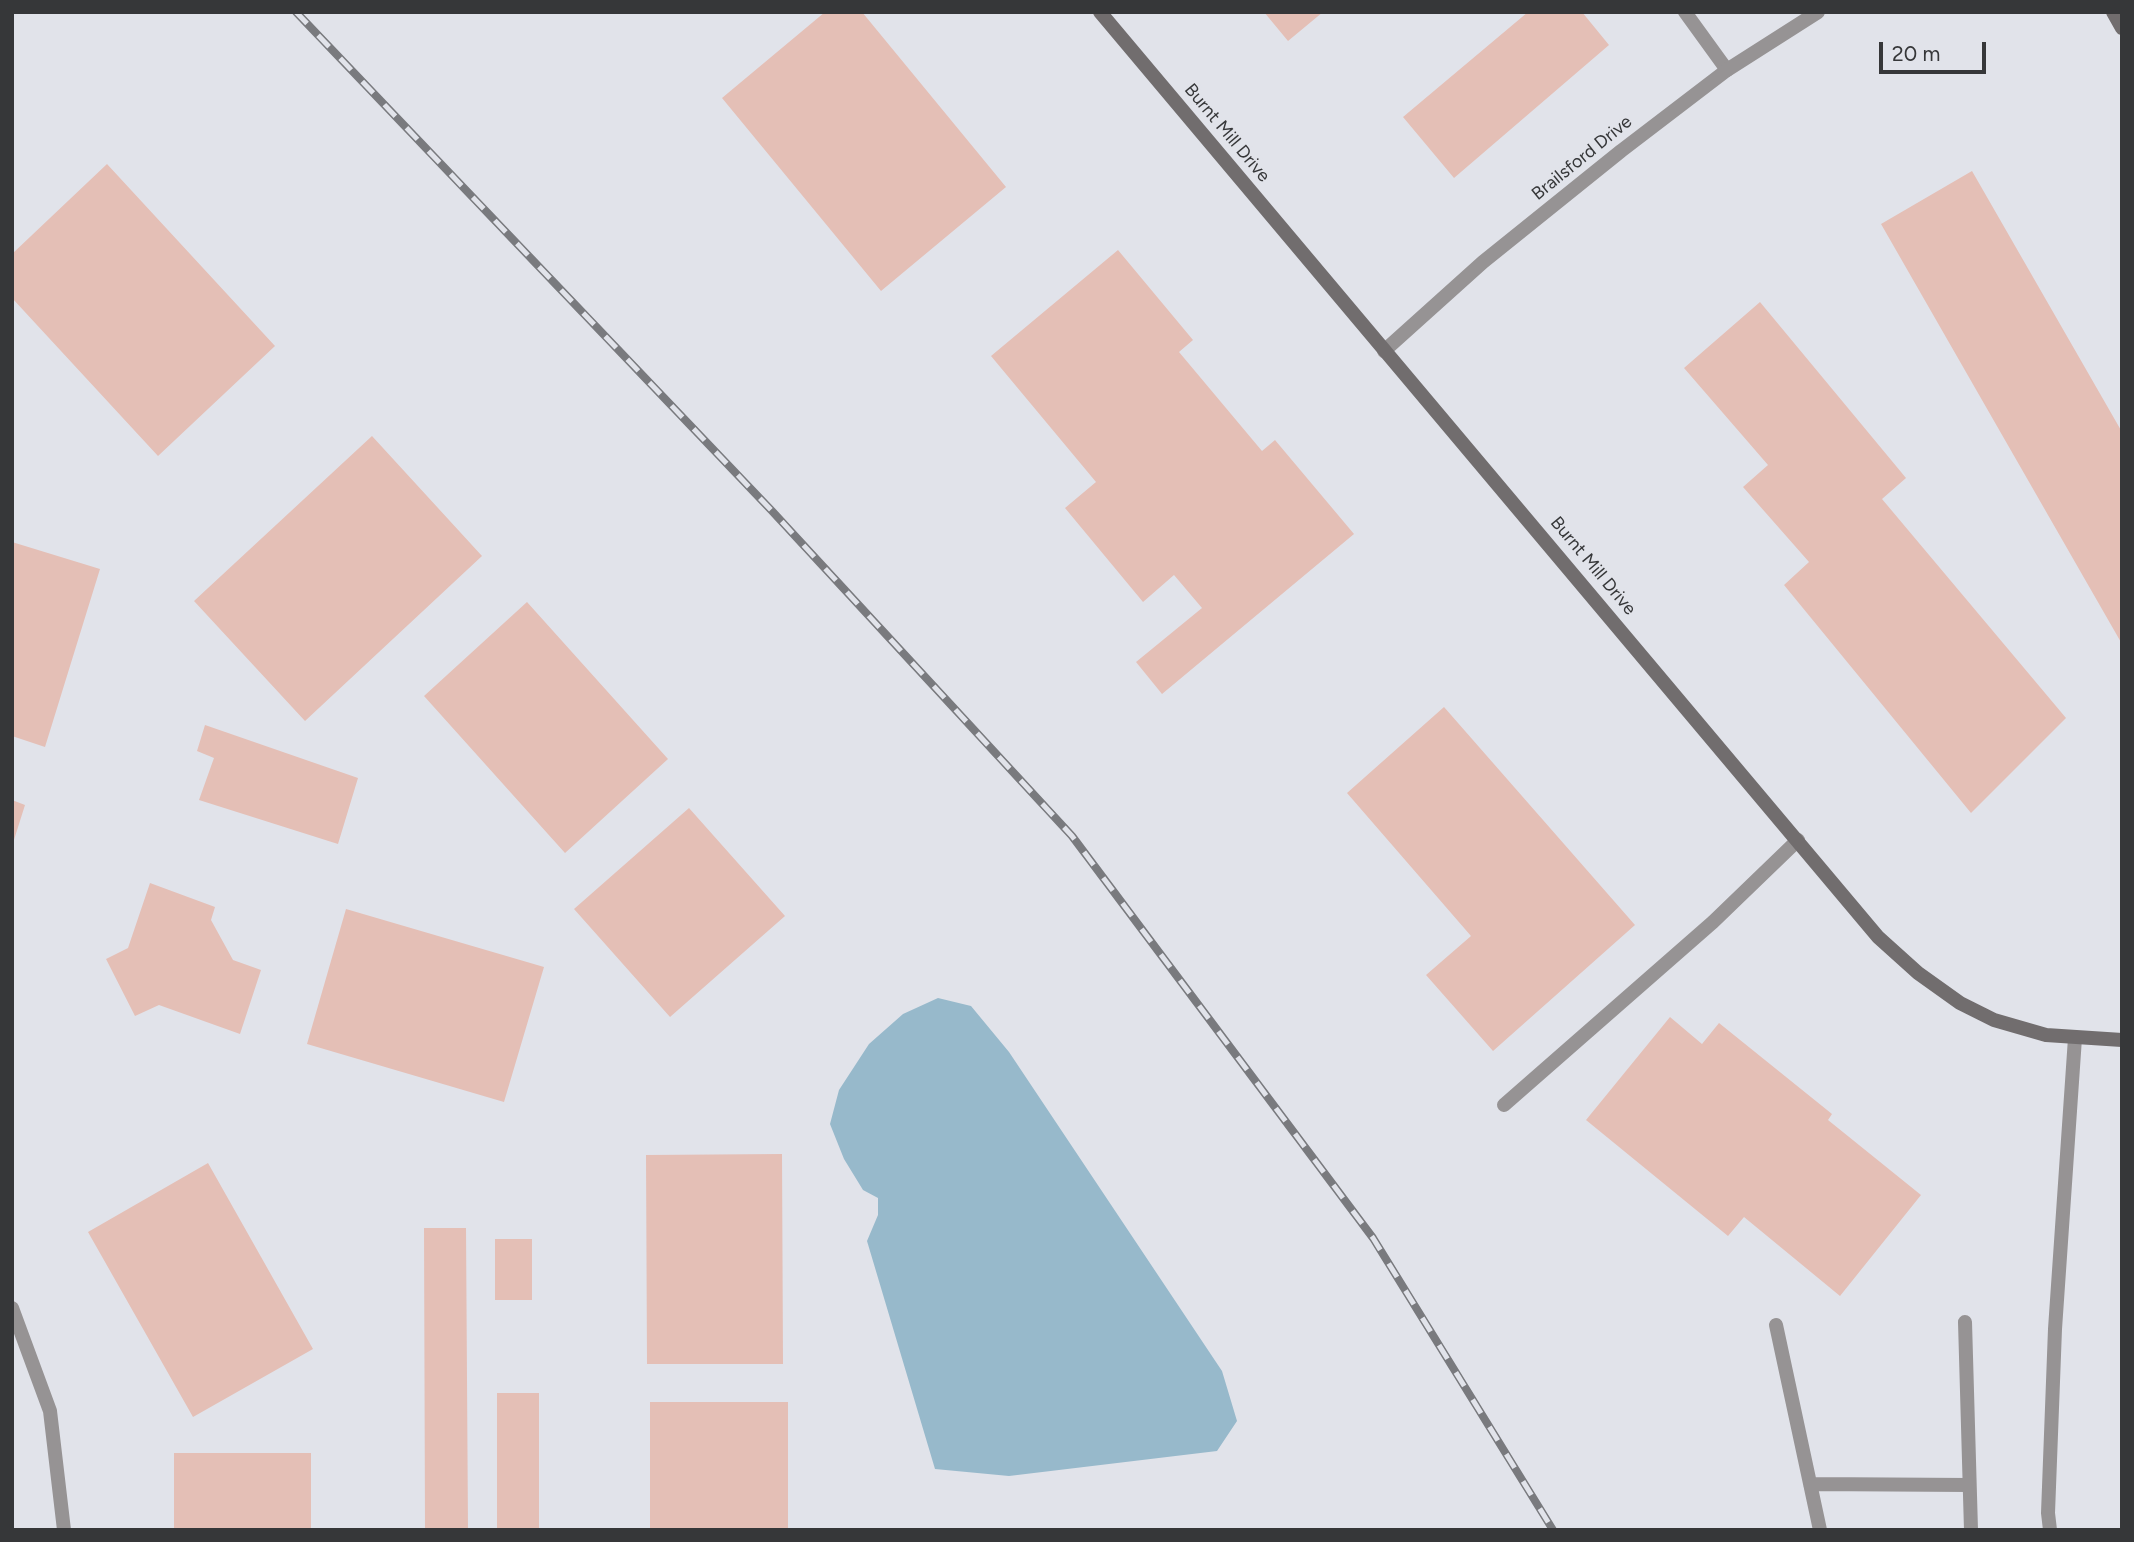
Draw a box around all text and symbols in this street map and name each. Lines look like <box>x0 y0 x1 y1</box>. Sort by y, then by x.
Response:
scale bar <box>1882 28 1989 72</box>
text: 20 m <box>1892 41 1940 66</box>
street label: Burnt Mill Drive <box>1180 79 1274 187</box>
street label: Brailsford Drive <box>1528 111 1636 205</box>
street label: Burnt Mill Drive <box>1546 512 1640 620</box>

